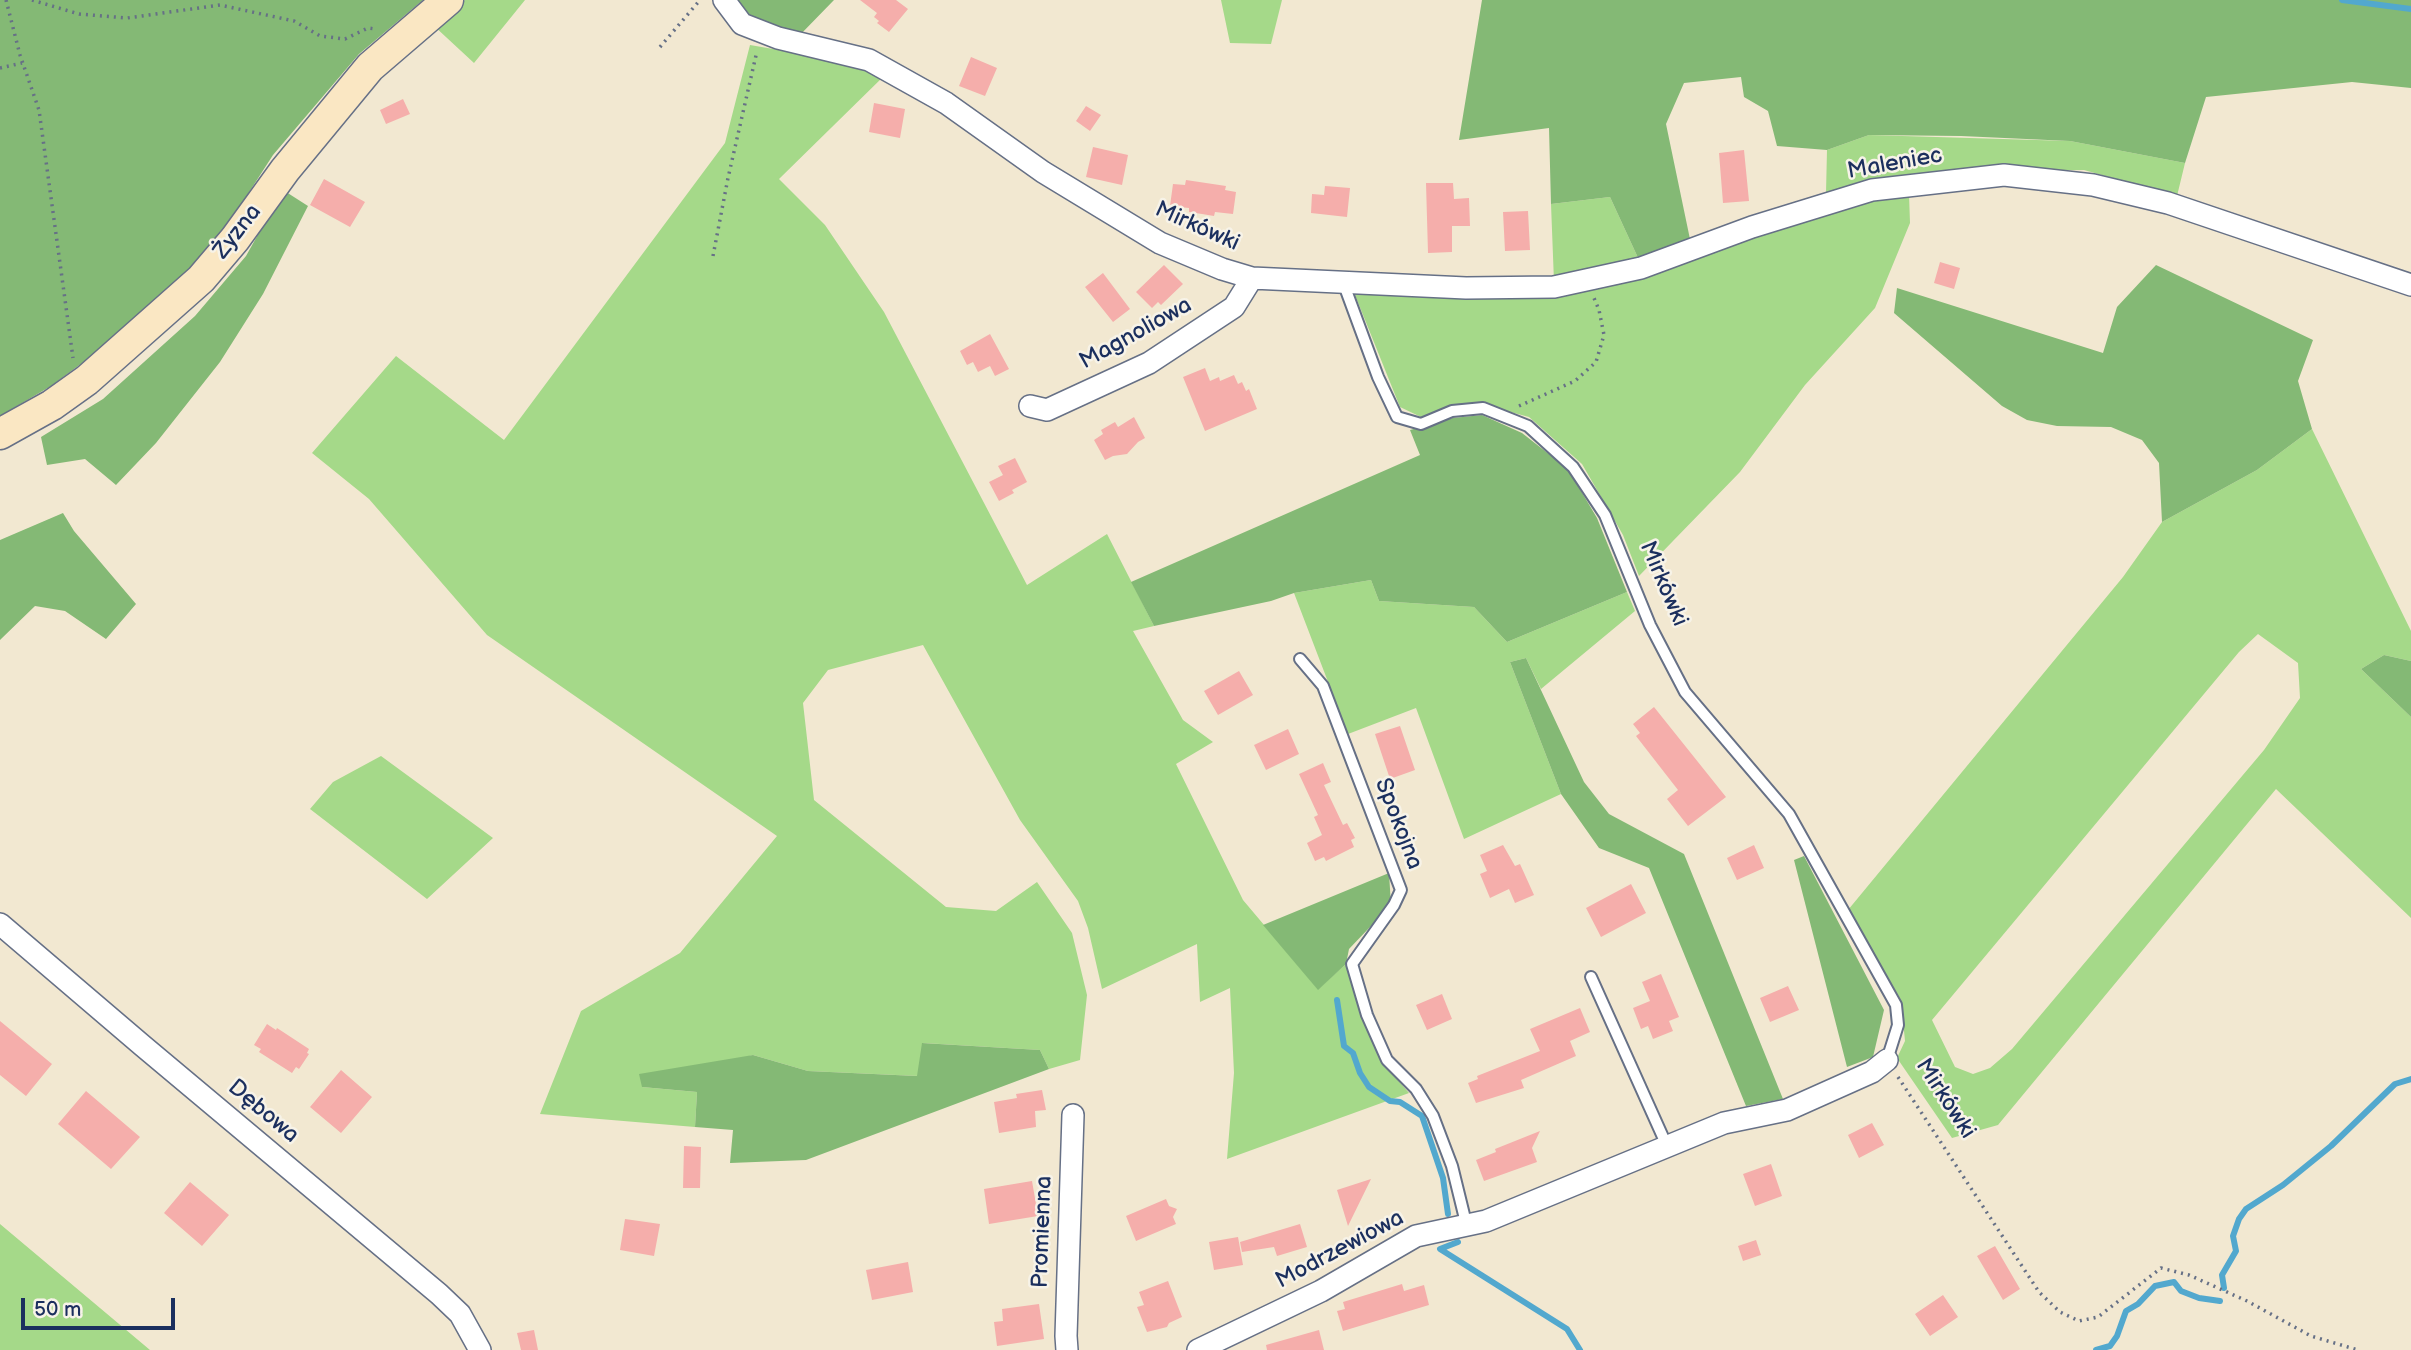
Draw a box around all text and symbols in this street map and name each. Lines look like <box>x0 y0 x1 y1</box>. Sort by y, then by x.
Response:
street label: Maleniec <box>1845 142 1945 186</box>
street label: Mirkówki <box>1151 196 1243 258</box>
street label: Żyzna <box>208 199 268 265</box>
street label: Magnoliowa <box>1075 292 1197 376</box>
street label: Mirkówki <box>1633 537 1693 631</box>
street label: Spokojna <box>1368 775 1428 873</box>
street label: Mirkówki <box>1909 1054 1981 1144</box>
street label: Dębowa <box>222 1074 304 1150</box>
street label: Promienna <box>1027 1175 1059 1289</box>
street label: Modrzewiowa <box>1271 1205 1409 1295</box>
scale bar <box>24 1284 178 1328</box>
text: 50 m <box>34 1297 81 1322</box>

